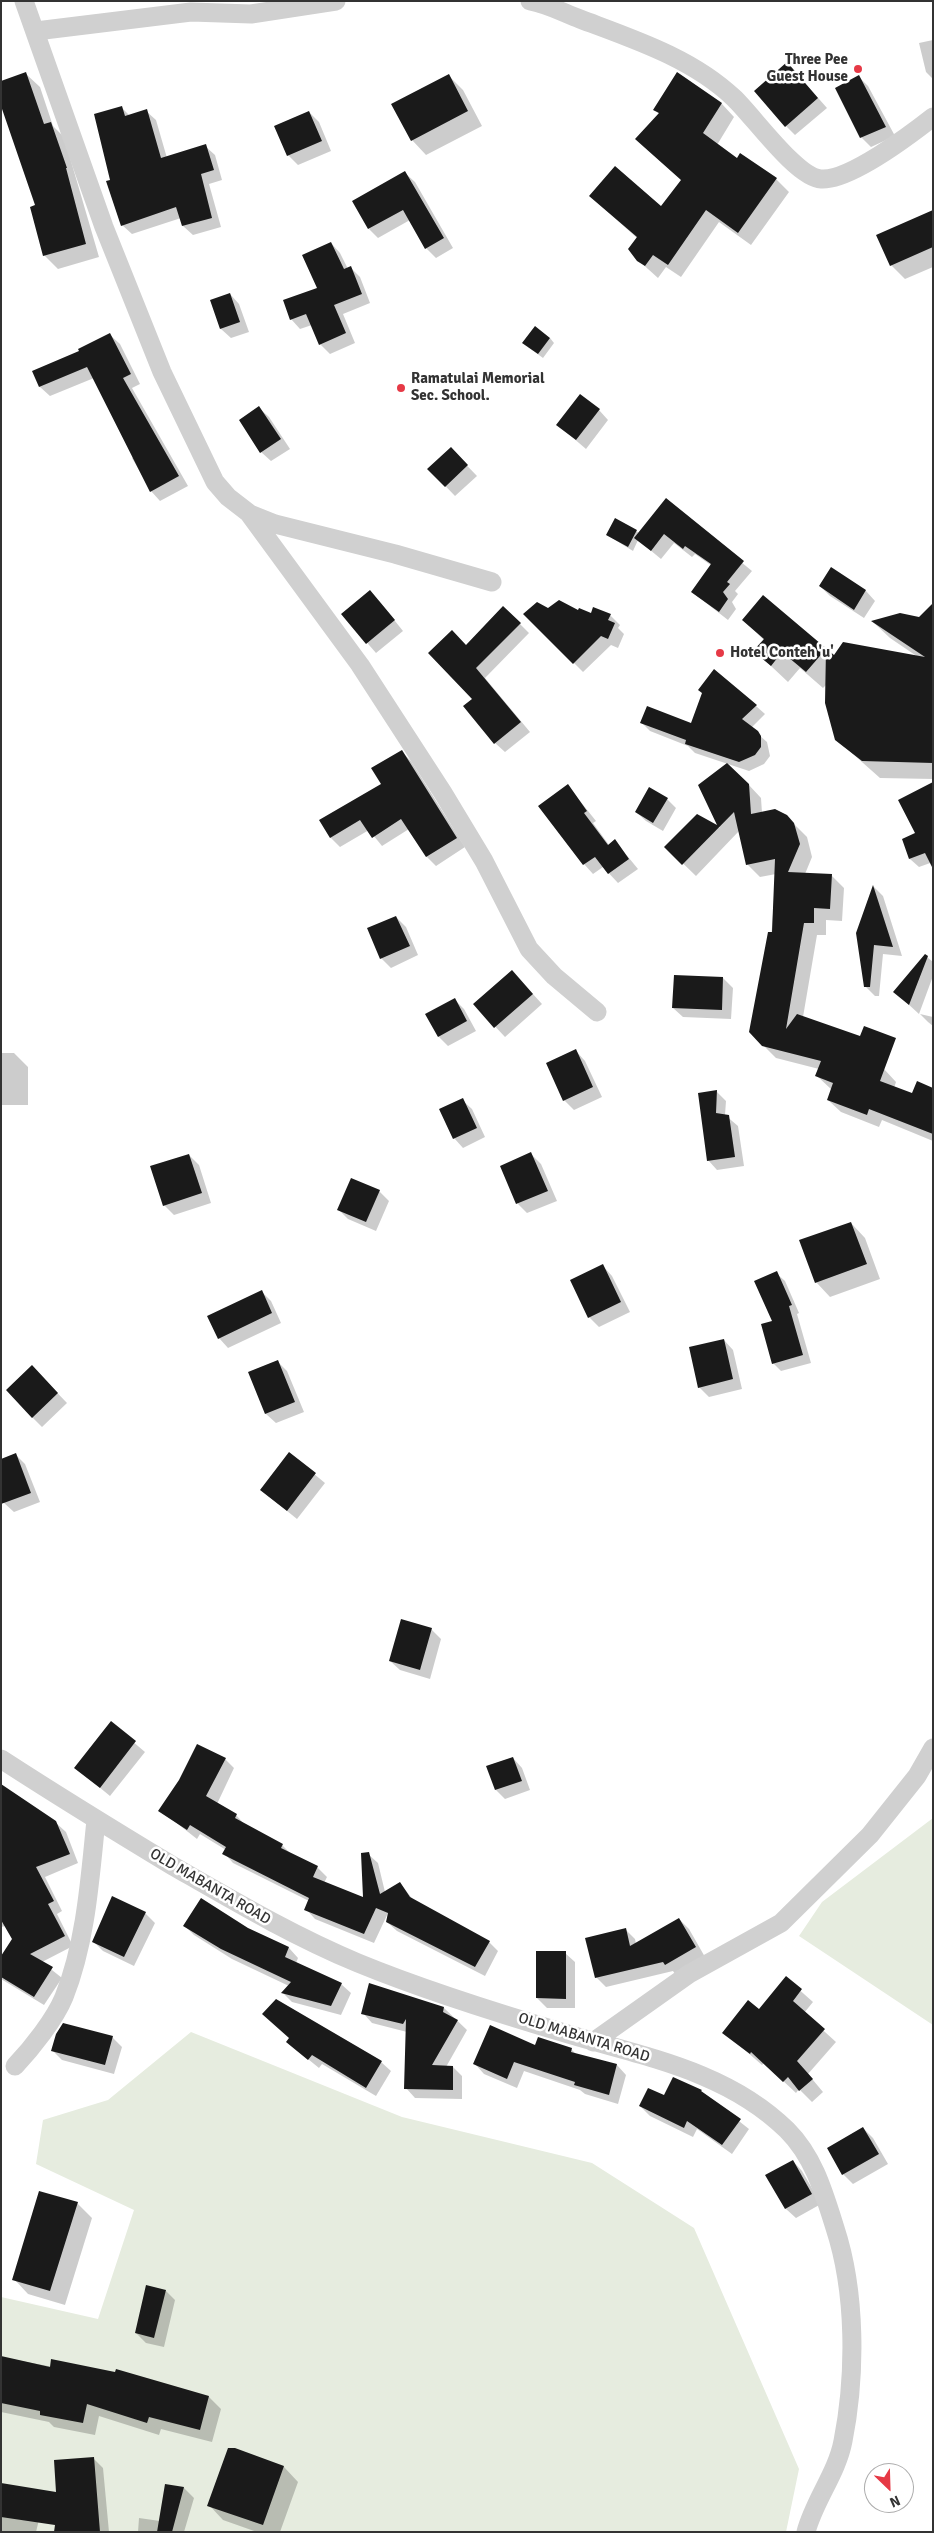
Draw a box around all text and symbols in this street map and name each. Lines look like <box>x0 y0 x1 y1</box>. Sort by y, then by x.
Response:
place label: Three Pee Guest House <box>767 51 848 86</box>
marker: Three Pee Guest House <box>852 63 864 75</box>
place label: Ramatulai Memorial Sec. School. <box>411 370 545 405</box>
marker: Ramatulai Memorial Sec. School. <box>395 382 407 394</box>
place label: Hotel Conteh 'u' <box>730 644 834 662</box>
marker: Hotel Conteh 'u' <box>714 647 726 659</box>
street label: OLD MABANTA ROAD <box>146 1845 274 1929</box>
street label: OLD MABANTA ROAD <box>516 2009 652 2067</box>
north arrow <box>864 2463 914 2513</box>
text: N <box>887 2491 903 2511</box>

